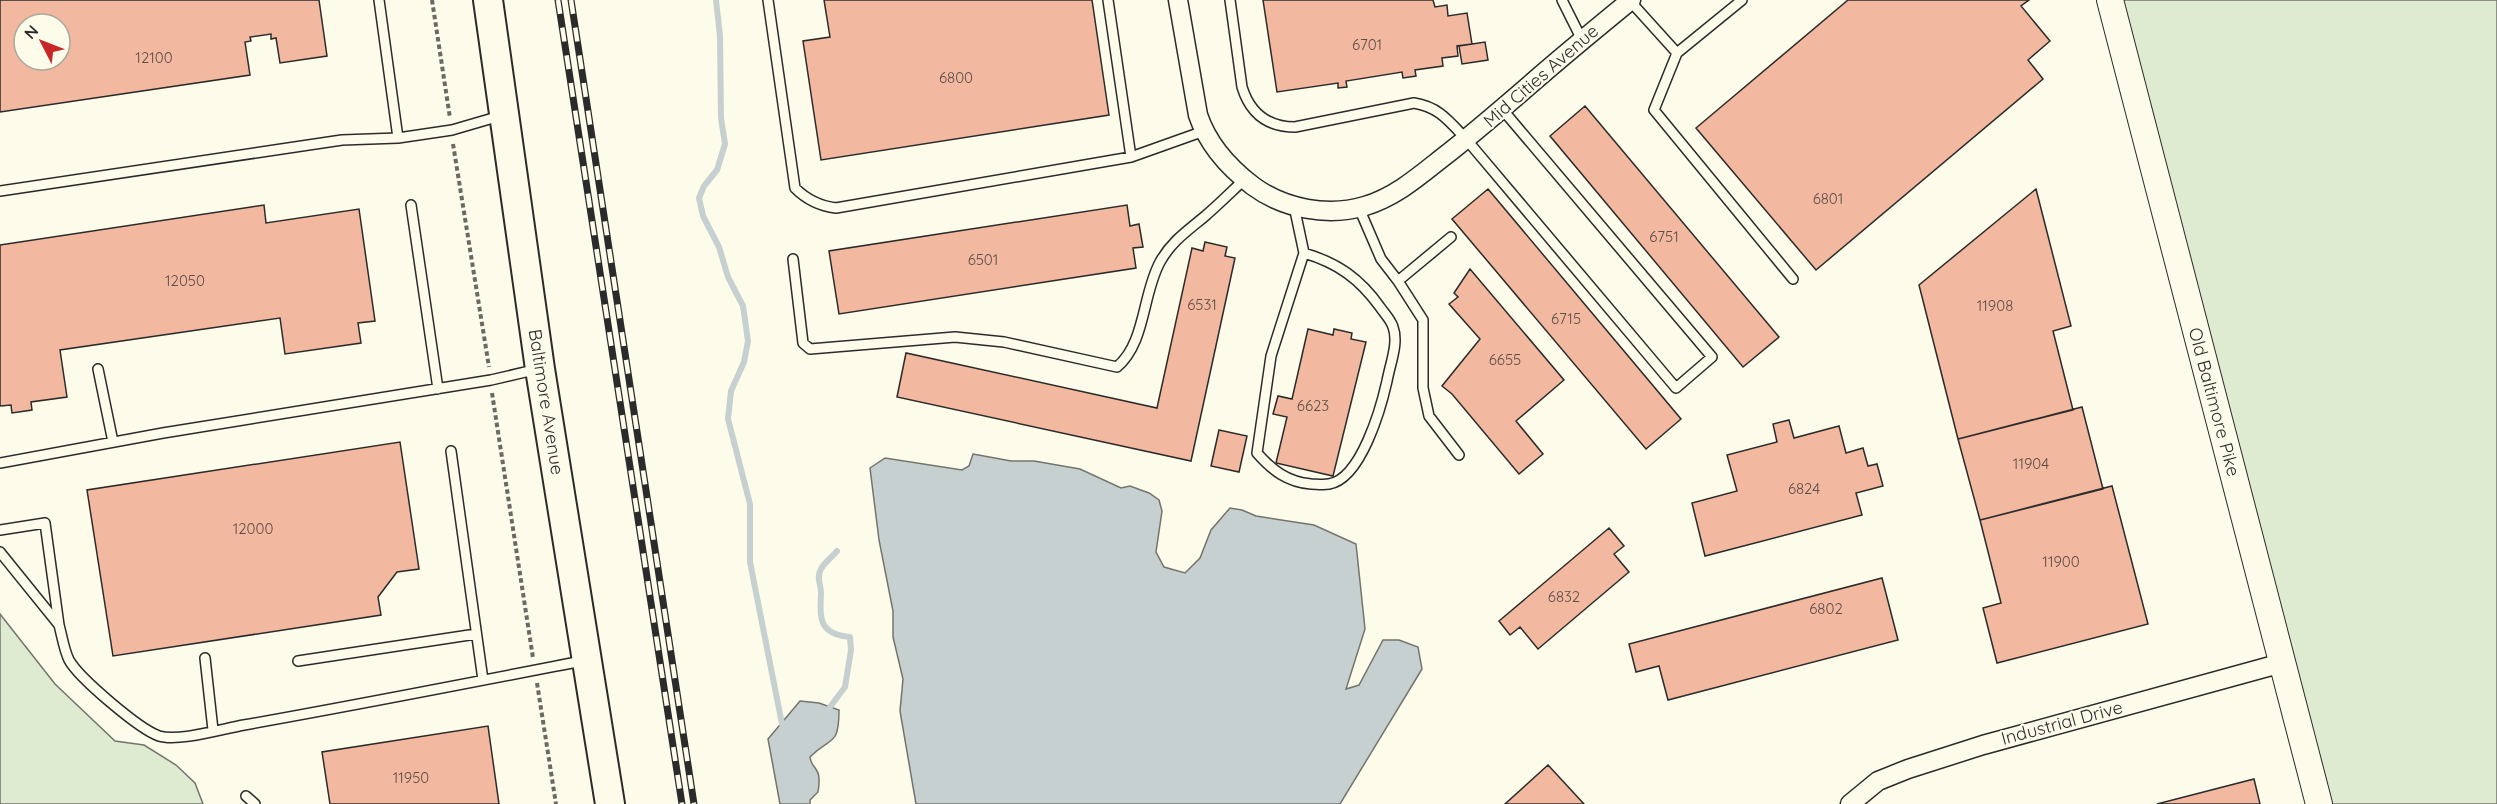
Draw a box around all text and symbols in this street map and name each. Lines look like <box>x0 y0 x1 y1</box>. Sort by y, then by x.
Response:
north arrow <box>12 12 72 72</box>
street label: Mid Cities Avenue <box>1478 19 1603 132</box>
text: N <box>19 21 42 43</box>
house number: 6701 <box>1352 35 1382 54</box>
house number: 12100 <box>135 48 173 67</box>
house number: 6800 <box>939 68 973 87</box>
house number: 6801 <box>1813 189 1843 208</box>
house number: 6751 <box>1649 227 1679 246</box>
house number: 6501 <box>968 250 998 269</box>
house number: 12050 <box>165 271 205 290</box>
house number: 6531 <box>1187 295 1217 314</box>
house number: 11908 <box>1977 296 2013 315</box>
house number: 6715 <box>1551 309 1581 328</box>
street label: Old Baltimore Pike <box>2184 325 2245 479</box>
street label: Baltimore Avenue <box>524 327 569 476</box>
house number: 6655 <box>1489 350 1521 369</box>
house number: 6623 <box>1297 396 1329 415</box>
house number: 11904 <box>2013 454 2049 473</box>
house number: 6824 <box>1788 479 1820 498</box>
house number: 12000 <box>233 519 273 538</box>
house number: 11900 <box>2042 552 2080 571</box>
house number: 6832 <box>1548 587 1580 606</box>
house number: 6802 <box>1809 599 1843 618</box>
street label: Industrial Drive <box>1999 695 2125 750</box>
house number: 11950 <box>393 768 429 787</box>

